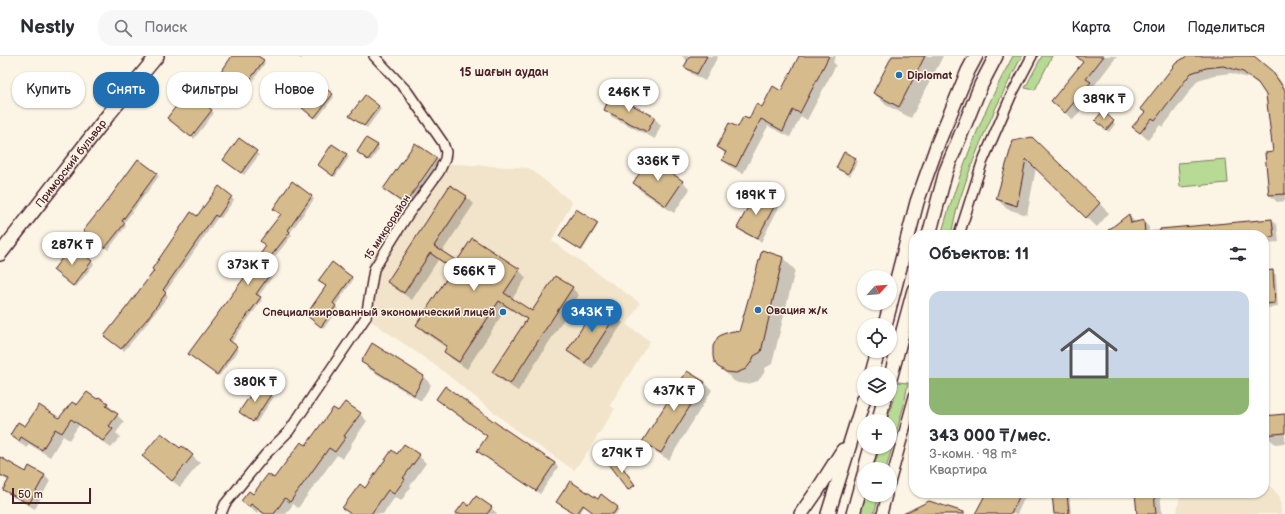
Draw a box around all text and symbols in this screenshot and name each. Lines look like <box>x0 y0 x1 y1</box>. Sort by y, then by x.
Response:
search box <box>98 10 378 46</box>
text: Nestly <box>20 16 74 39</box>
icon: search <box>112 17 134 39</box>
text: Поиск <box>144 18 187 37</box>
text: Карта <box>1071 19 1111 36</box>
text: Слои <box>1133 19 1165 36</box>
text: Поделиться <box>1187 19 1265 36</box>
district label: 15 шағын аудан <box>459 65 549 80</box>
place label: Diplomat <box>907 69 952 82</box>
marker: Diplomat <box>894 70 904 80</box>
chip: Купить <box>12 72 85 108</box>
chip: Снять <box>93 72 159 108</box>
chip: Фильтры <box>167 72 252 108</box>
chip: Новое <box>260 72 328 108</box>
pin: 246K ₸ <box>596 79 662 113</box>
text: 246K ₸ <box>608 84 650 100</box>
pin: 389K ₸ <box>1071 86 1137 120</box>
text: 389K ₸ <box>1083 91 1125 107</box>
street label: Приморский бульвар <box>33 116 110 210</box>
pin: 336K ₸ <box>625 148 691 182</box>
text: 336K ₸ <box>637 153 679 169</box>
pin: 189K ₸ <box>723 182 789 216</box>
text: 189K ₸ <box>736 187 776 203</box>
street label: 15 микрорайон <box>361 192 413 263</box>
pin: 287K ₸ <box>39 232 105 266</box>
text: 287K ₸ <box>51 237 93 253</box>
icon: filters <box>1227 243 1249 265</box>
text: Объектов: 11 <box>929 244 1029 264</box>
pin: 373K ₸ <box>215 252 281 286</box>
text: 373K ₸ <box>227 257 269 273</box>
pin: 566K ₸ <box>441 258 507 292</box>
text: 566K ₸ <box>453 263 495 279</box>
north arrow <box>857 270 897 310</box>
map controls <box>857 270 897 502</box>
pin: 343K ₸ <box>559 299 625 333</box>
text: 343K ₸ <box>571 304 613 320</box>
place label: Овация ж/к <box>766 304 828 317</box>
marker: Овация ж/к <box>753 305 763 315</box>
place label: Специализированный экономический лицей <box>263 306 495 319</box>
marker: Специализированный экономический лицей <box>498 307 508 317</box>
icon: home <box>1053 317 1125 389</box>
button: locate <box>857 318 897 358</box>
button: layers <box>857 366 897 406</box>
pin: 380K ₸ <box>222 369 288 403</box>
text: 380K ₸ <box>234 374 276 390</box>
pin: 437K ₸ <box>641 378 707 412</box>
text: 437K ₸ <box>653 383 695 399</box>
button: + <box>857 414 897 454</box>
text: 343 000 ₸/мес. <box>929 426 1050 446</box>
pin: 279K ₸ <box>589 440 655 474</box>
text: 279K ₸ <box>601 445 643 461</box>
text: 3-комн. · 98 m² <box>929 446 1017 462</box>
button: − <box>857 462 897 502</box>
text: Квартира <box>929 462 987 478</box>
scale bar <box>12 486 91 505</box>
text: 50 m <box>18 488 43 501</box>

